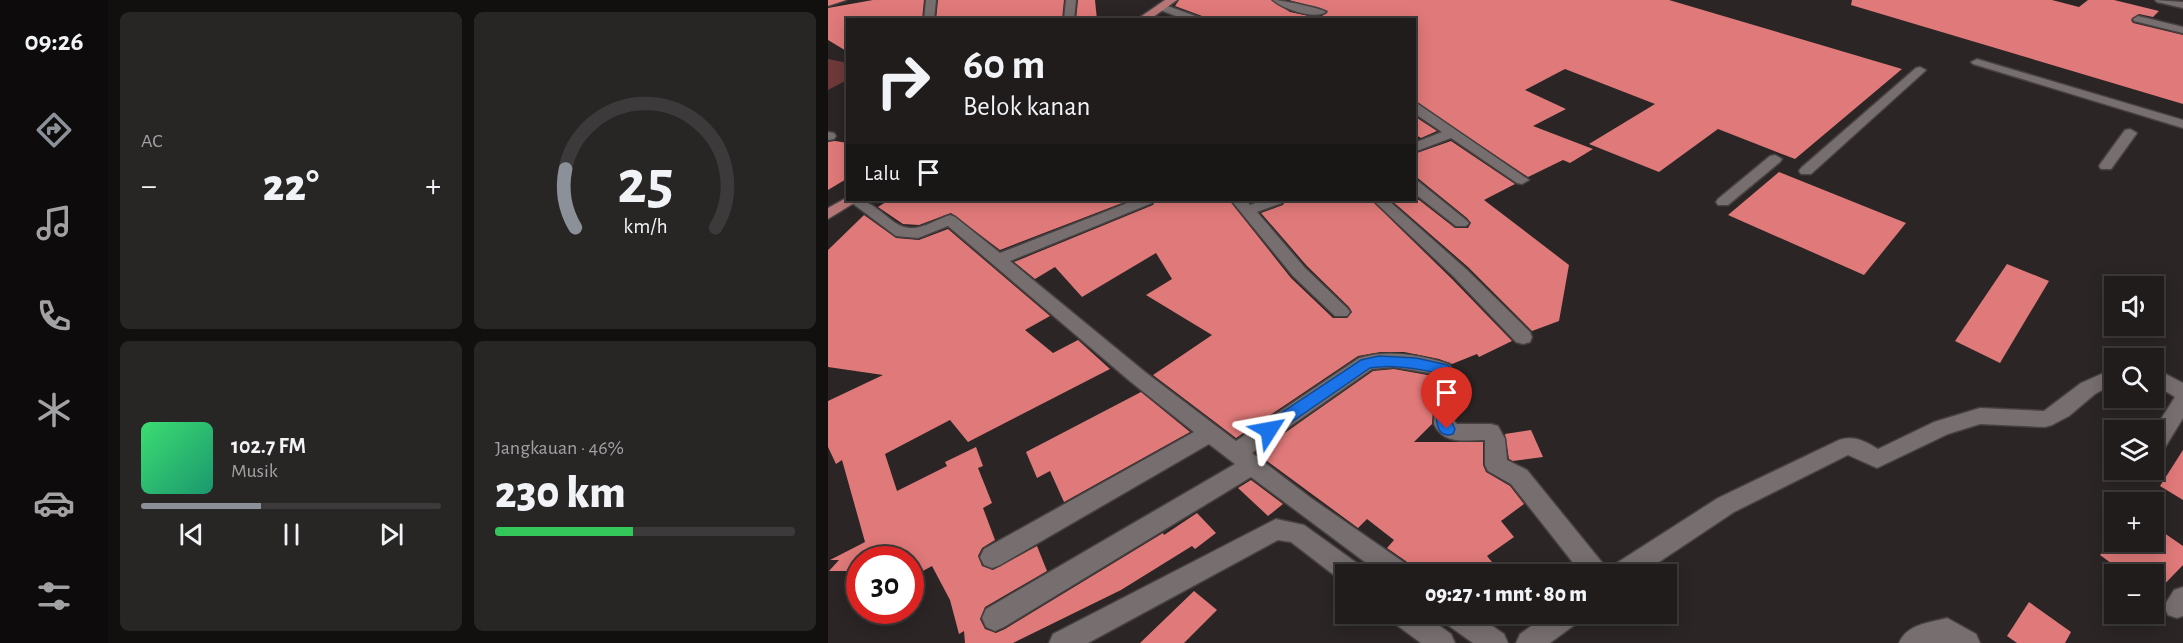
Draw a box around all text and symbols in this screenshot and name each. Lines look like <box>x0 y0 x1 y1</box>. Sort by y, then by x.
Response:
text: 09:26 <box>24 28 84 55</box>
icon: right <box>864 42 942 120</box>
text: 60 m <box>963 44 1045 86</box>
text: Belok kanan <box>963 93 1090 120</box>
icon: directions <box>33 109 75 151</box>
text: AC <box>141 131 163 151</box>
text: 25 <box>617 152 673 214</box>
icon: arrive <box>912 156 945 189</box>
text: Lalu <box>864 162 900 184</box>
text: 22° <box>263 164 319 209</box>
text: − <box>141 170 157 203</box>
text: + <box>425 170 441 203</box>
icon: music <box>33 202 75 244</box>
text: km/h <box>623 216 667 237</box>
map controls <box>2104 276 2164 624</box>
button: sound <box>2104 276 2164 336</box>
icon: phone <box>33 295 75 337</box>
button: search <box>2104 348 2164 408</box>
pin <box>1421 367 1472 429</box>
icon: arrive <box>1430 376 1463 409</box>
icon: climate <box>33 389 75 431</box>
position arrow <box>1237 398 1301 462</box>
button: layers <box>2104 420 2164 480</box>
text: 102.7 FM <box>231 435 306 457</box>
text: Jangkauan · 46% <box>495 438 624 458</box>
text: Musik <box>231 461 278 481</box>
text: 230 km <box>495 471 626 516</box>
icon: car <box>33 482 75 524</box>
button: + <box>2104 492 2164 552</box>
icon: previous <box>175 518 208 551</box>
icon: pause <box>275 518 308 551</box>
icon: next <box>375 518 408 551</box>
speed limit sign: 30 <box>846 546 924 624</box>
button: − <box>2104 564 2164 624</box>
icon: filters <box>33 575 75 617</box>
text: 09:27 · 1 mnt · 80 m <box>1425 583 1587 605</box>

